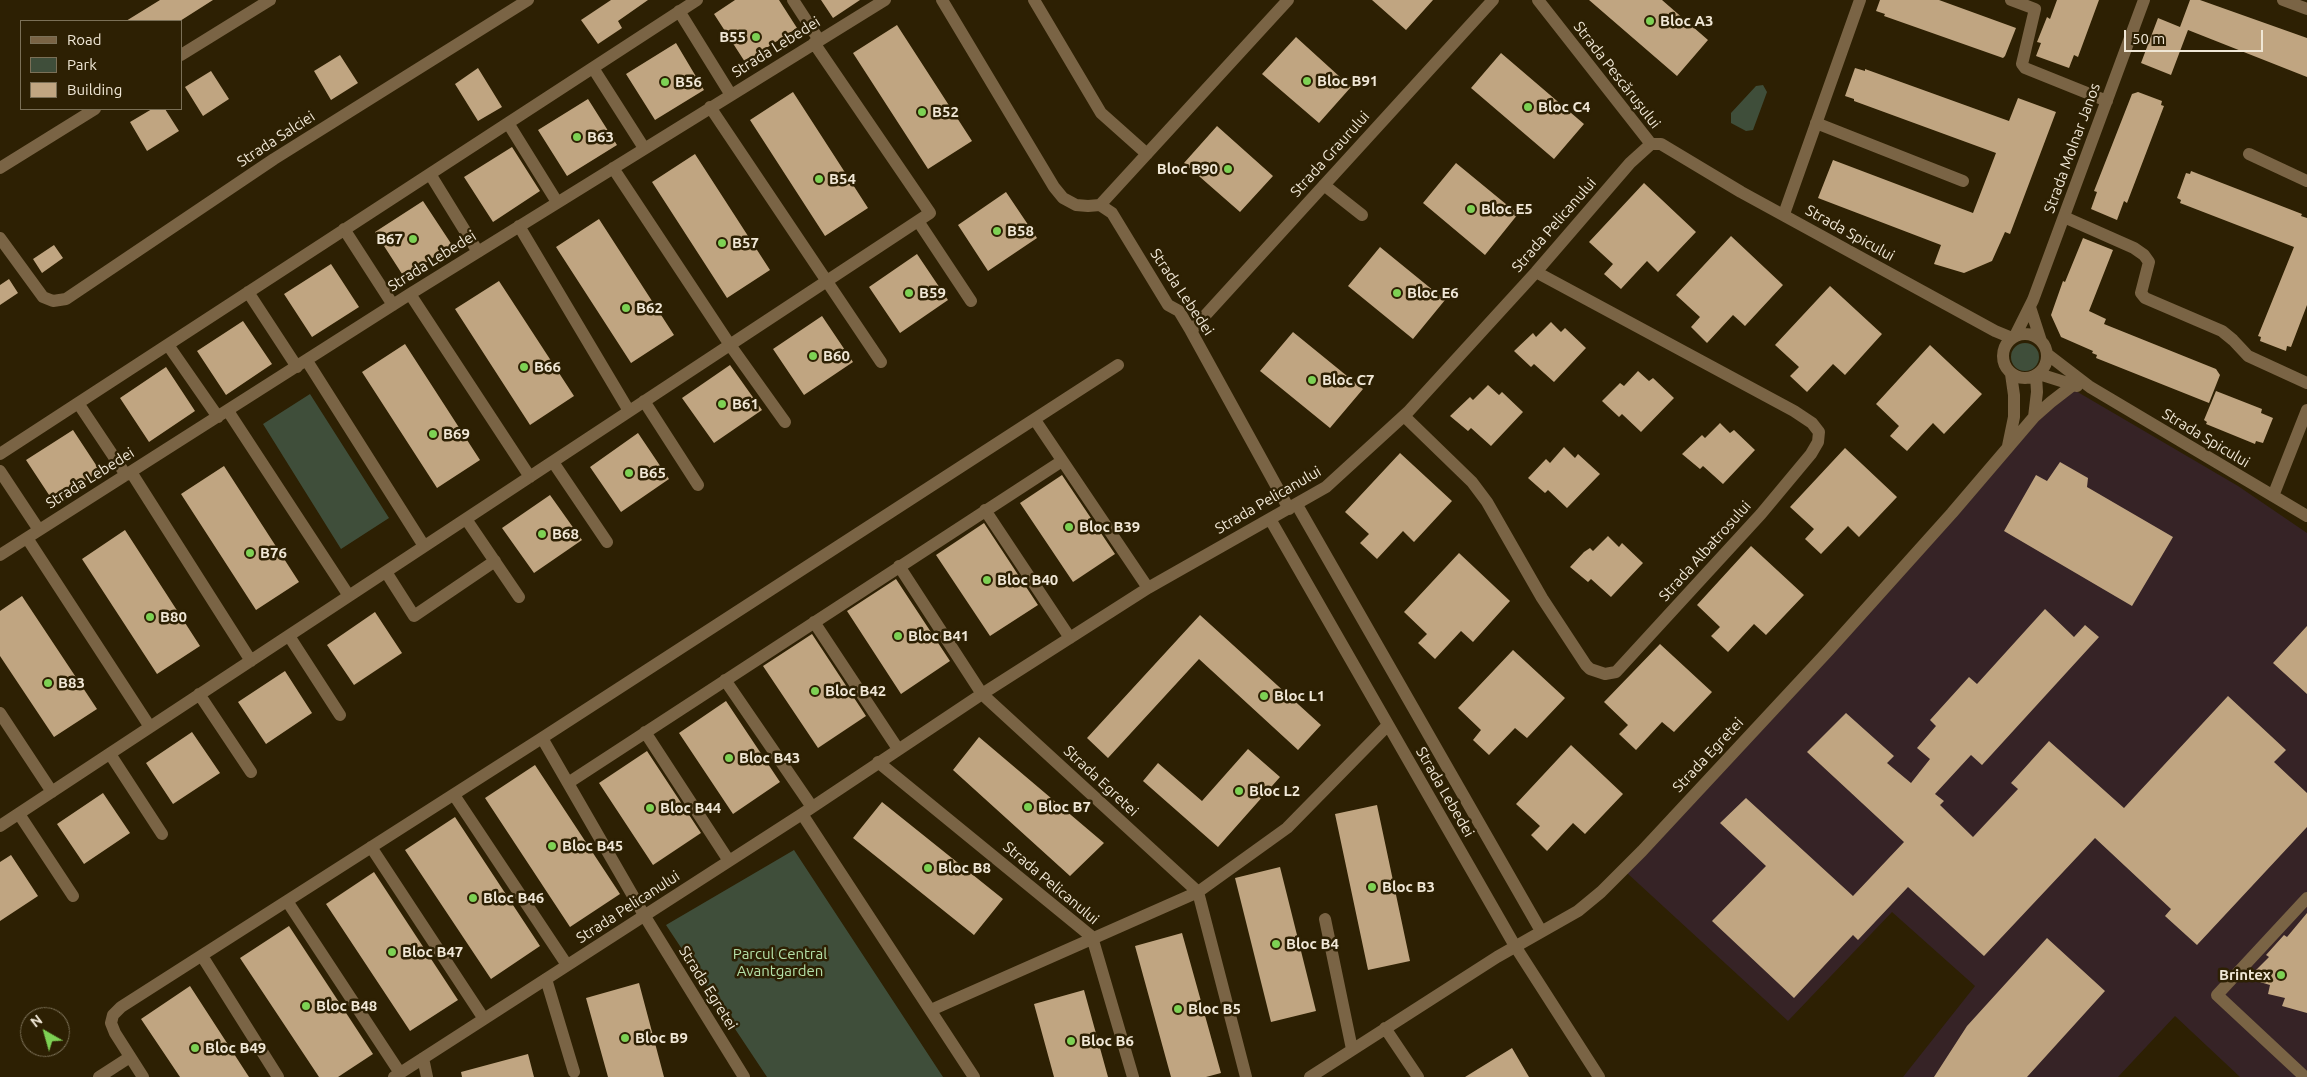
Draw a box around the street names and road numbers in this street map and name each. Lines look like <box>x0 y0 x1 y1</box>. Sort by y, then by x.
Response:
street label: Strada Lebedei <box>729 13 823 81</box>
street label: Strada Pescărușului <box>1570 18 1664 132</box>
street label: Strada Molnar Janos <box>2040 80 2104 216</box>
street label: Strada Salciei <box>234 107 318 171</box>
street label: Strada Graurului <box>1287 107 1373 201</box>
street label: Strada Pelicanului <box>1508 174 1600 276</box>
street label: Strada Spicului <box>1802 201 1898 265</box>
street label: Strada Lebedei <box>385 227 479 295</box>
street label: Strada Lebedei <box>1146 245 1218 339</box>
street label: Strada Spicului <box>2159 405 2253 471</box>
street label: Strada Lebedei <box>43 444 137 512</box>
street label: Strada Pelicanului <box>1212 462 1324 538</box>
street label: Strada Albatrosului <box>1655 497 1755 605</box>
street label: Strada Egretei <box>1669 714 1747 796</box>
street label: Strada Egretei <box>1060 742 1142 820</box>
street label: Strada Lebedei <box>1412 744 1478 840</box>
street label: Strada Pelicanului <box>999 838 1103 928</box>
street label: Strada Pelicanului <box>573 867 683 947</box>
street label: Strada Egretei <box>675 943 741 1033</box>

